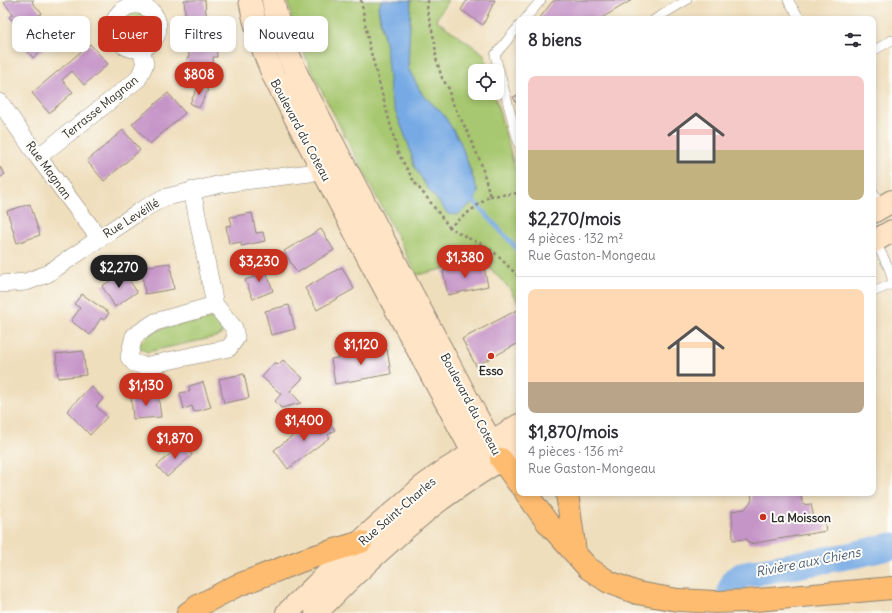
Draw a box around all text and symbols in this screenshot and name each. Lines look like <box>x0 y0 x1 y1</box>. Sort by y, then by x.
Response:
chip: Acheter <box>12 16 90 52</box>
chip: Louer <box>98 16 162 52</box>
chip: Filtres <box>170 16 236 52</box>
chip: Nouveau <box>244 16 328 52</box>
text: 8 biens <box>528 29 582 51</box>
icon: filters <box>842 29 864 51</box>
pin: $808 <box>175 62 223 96</box>
map controls <box>468 64 504 100</box>
button: locate <box>468 64 504 100</box>
text: $808 <box>184 66 214 83</box>
street label: Terrasse Magnan <box>59 72 141 142</box>
street label: Boulevard du Coteau <box>268 76 334 184</box>
icon: home <box>660 102 732 174</box>
street label: Rue Magnan <box>23 138 75 202</box>
street label: Rue Levéillé <box>100 195 162 241</box>
text: $2,270/mois <box>528 208 621 230</box>
text: 4 pièces · 132 m² <box>528 230 623 247</box>
pin: $1,380 <box>432 245 498 279</box>
text: Rue Gaston-Mongeau <box>528 247 656 264</box>
pin: $3,230 <box>226 249 292 283</box>
text: $1,380 <box>446 249 484 266</box>
text: $3,230 <box>239 253 279 270</box>
pin: $2,270 <box>86 255 152 289</box>
text: $2,270 <box>99 259 139 276</box>
icon: home <box>660 315 732 387</box>
pin: $1,120 <box>328 332 394 366</box>
text: $1,120 <box>343 336 379 353</box>
street label: Boulevard du Coteau <box>438 350 504 458</box>
marker: Esso <box>486 351 496 361</box>
place label: Esso <box>479 363 504 378</box>
pin: $1,130 <box>113 373 179 407</box>
text: $1,130 <box>128 377 164 394</box>
pin: $1,400 <box>271 408 337 442</box>
text: $1,400 <box>284 412 324 429</box>
text: $1,870/mois <box>528 421 619 443</box>
pin: $1,870 <box>142 426 208 460</box>
text: $1,870 <box>156 430 194 447</box>
text: 4 pièces · 136 m² <box>528 443 624 460</box>
text: Rue Gaston-Mongeau <box>528 460 656 477</box>
street label: Rue Saint-Charles <box>355 474 439 548</box>
place label: La Moisson <box>771 510 831 525</box>
marker: La Moisson <box>758 512 768 522</box>
water label: Rivière aux Chiens <box>754 543 863 580</box>

